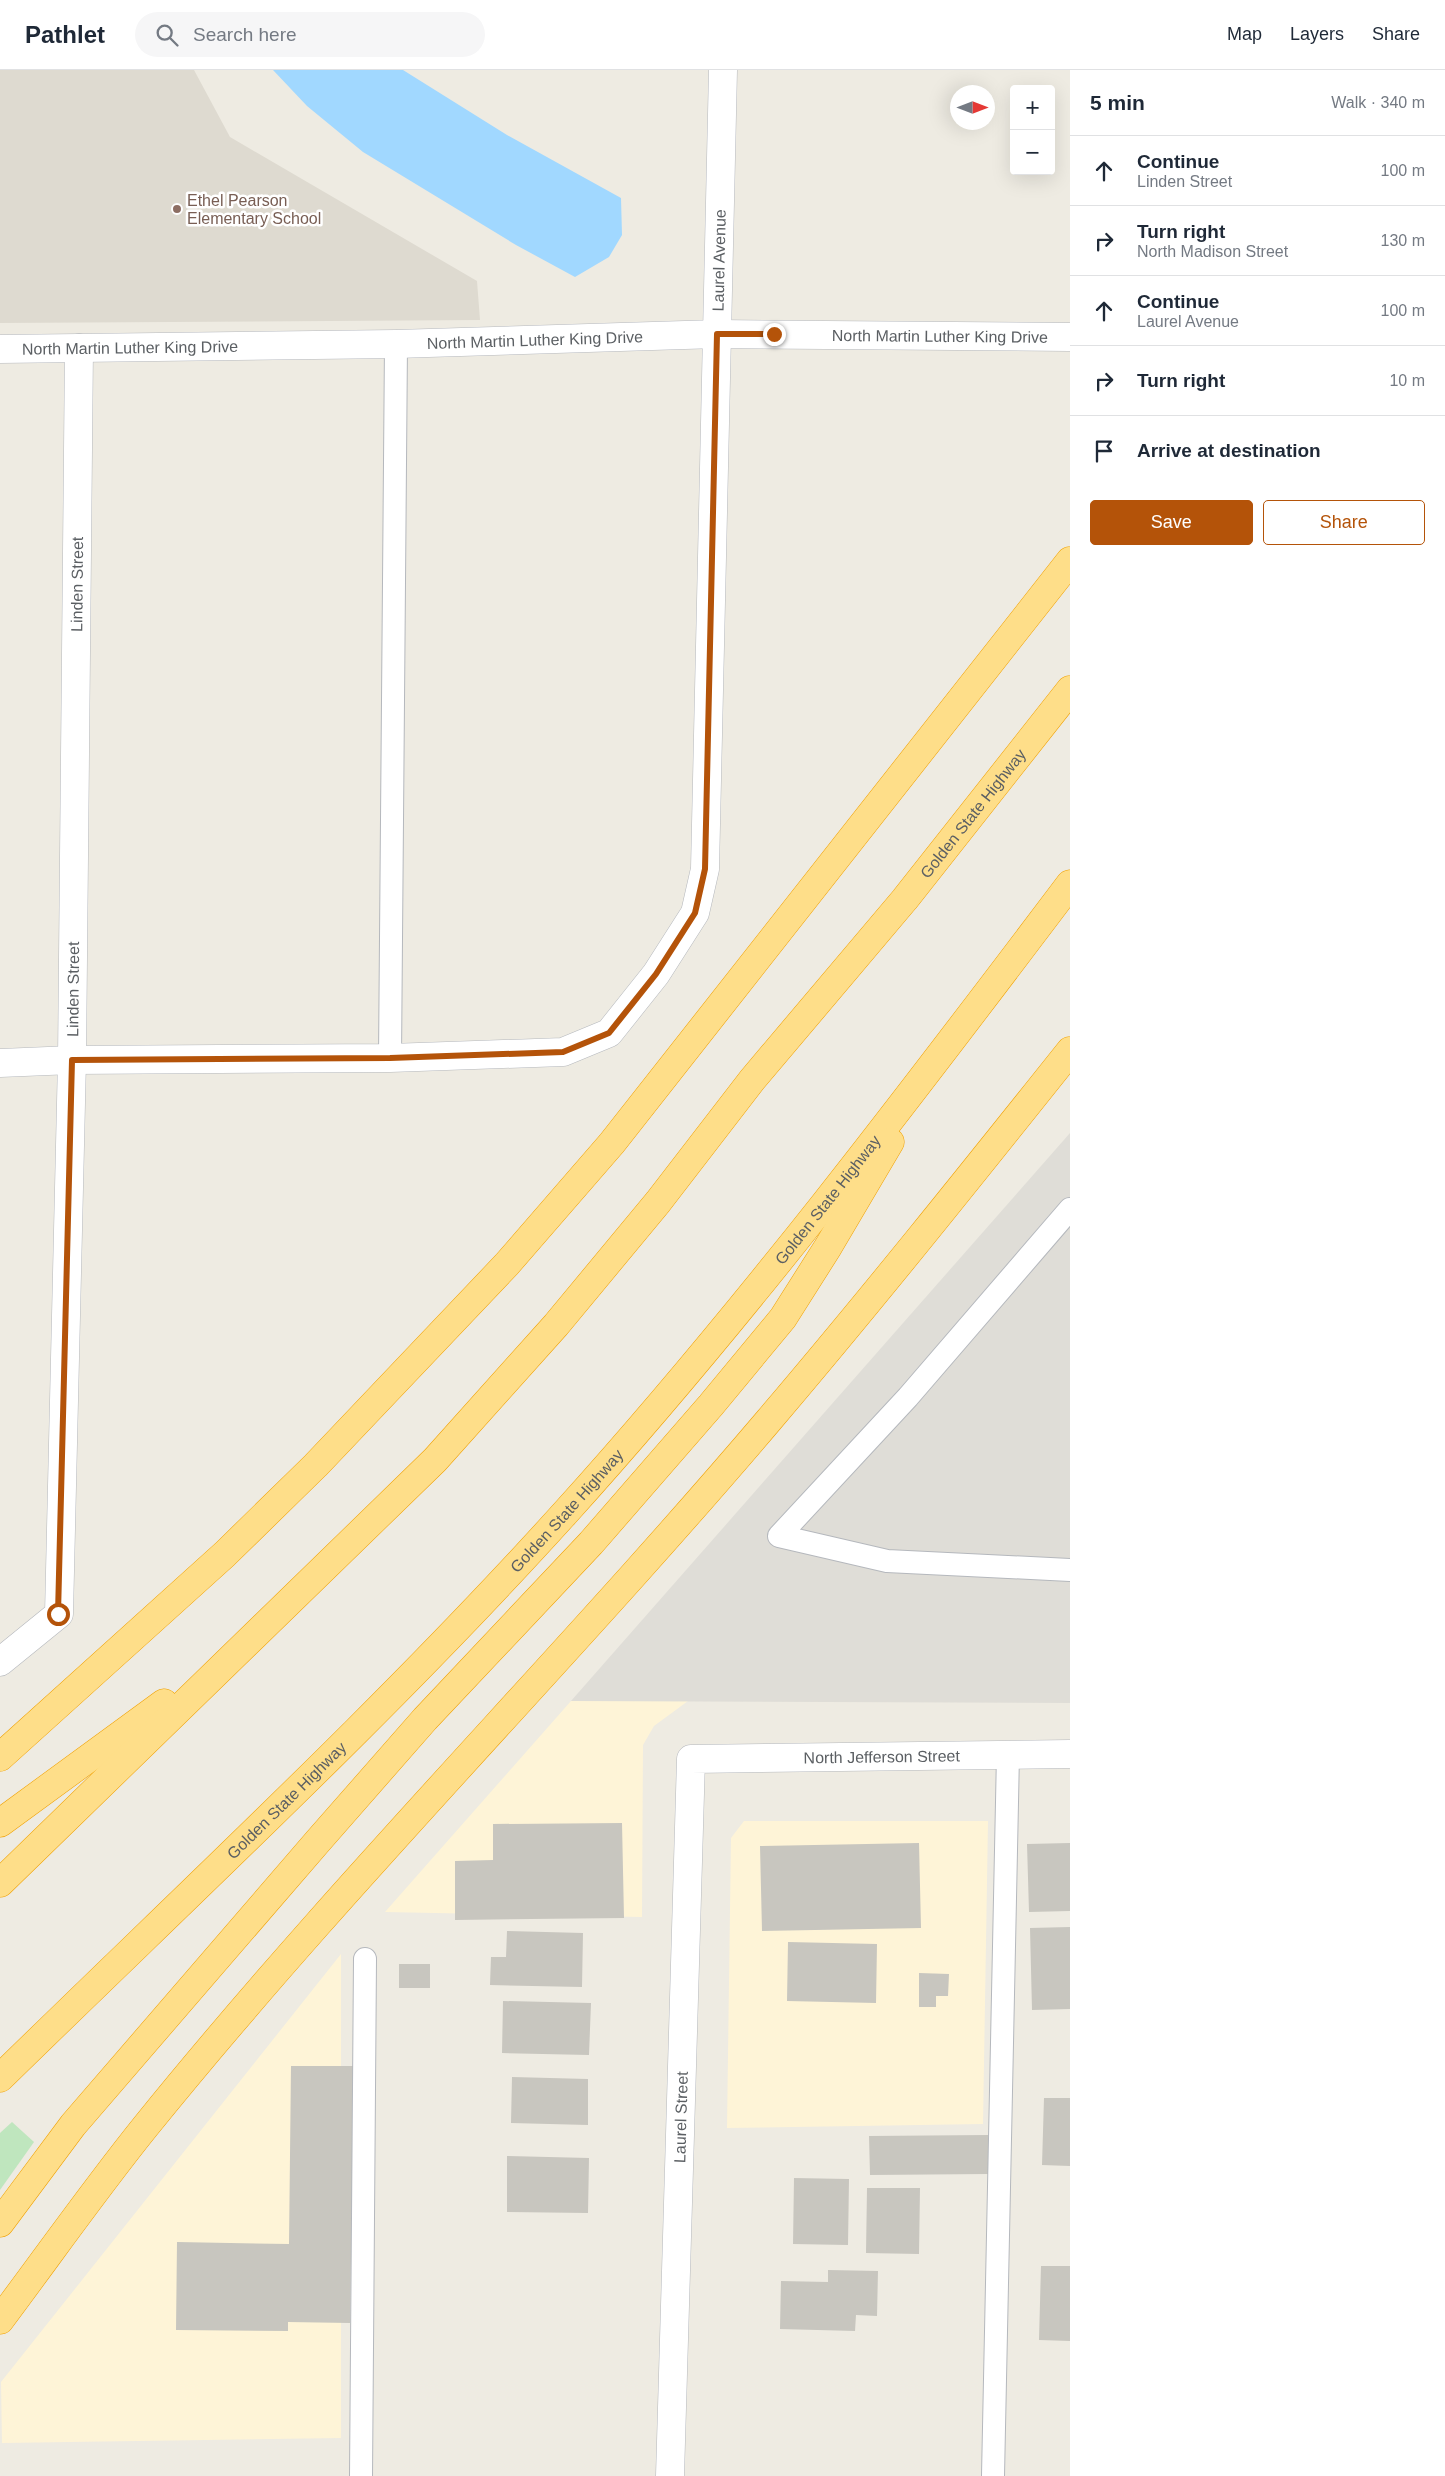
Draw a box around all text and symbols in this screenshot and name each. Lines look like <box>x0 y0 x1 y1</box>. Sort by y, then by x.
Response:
search box <box>135 12 485 57</box>
text: Pathlet <box>25 21 105 48</box>
icon: search <box>153 21 181 49</box>
text: Search here <box>193 24 297 45</box>
text: Map <box>1227 24 1262 44</box>
text: Layers <box>1290 24 1344 44</box>
text: Share <box>1372 24 1420 44</box>
north arrow <box>950 85 995 130</box>
map controls <box>1010 85 1055 175</box>
button: + <box>1010 85 1055 130</box>
text: 5 min <box>1090 91 1145 114</box>
text: Walk · 340 m <box>1331 94 1425 111</box>
button: − <box>1010 130 1055 175</box>
text: Continue <box>1137 151 1219 172</box>
icon: ahead <box>1090 157 1118 185</box>
text: 100 m <box>1381 162 1425 179</box>
text: Linden Street <box>1137 173 1232 190</box>
place label: Ethel Pearson Elementary School <box>187 192 321 227</box>
marker: Ethel Pearson Elementary School <box>171 203 183 215</box>
street label: Laurel Avenue <box>709 209 728 311</box>
text: Turn right <box>1137 221 1225 242</box>
icon: right <box>1090 227 1118 255</box>
text: 130 m <box>1381 232 1425 249</box>
text: North Madison Street <box>1137 243 1288 260</box>
text: Continue <box>1137 291 1219 312</box>
icon: ahead <box>1090 297 1118 325</box>
text: 100 m <box>1381 302 1425 319</box>
text: Laurel Avenue <box>1137 313 1239 330</box>
route end <box>763 323 786 346</box>
street label: North Martin Luther King Drive <box>832 326 1048 345</box>
street label: North Martin Luther King Drive <box>427 328 643 352</box>
street label: North Martin Luther King Drive <box>22 337 238 357</box>
icon: right <box>1090 367 1118 395</box>
text: Turn right <box>1137 370 1225 391</box>
text: 10 m <box>1389 372 1425 389</box>
icon: arrive <box>1090 437 1118 465</box>
text: Arrive at destination <box>1137 440 1321 461</box>
button: Save <box>1090 500 1253 545</box>
button: Share <box>1263 500 1425 545</box>
street label: Linden Street <box>68 536 86 632</box>
street label: Golden State Highway <box>917 746 1029 881</box>
street label: Linden Street <box>64 941 82 1037</box>
street label: Golden State Highway <box>771 1132 884 1267</box>
street label: Golden State Highway <box>507 1446 626 1575</box>
route start <box>47 1603 70 1626</box>
street label: Golden State Highway <box>223 1738 349 1862</box>
street label: North Jefferson Street <box>803 1747 960 1766</box>
street label: Laurel Street <box>671 2071 690 2163</box>

